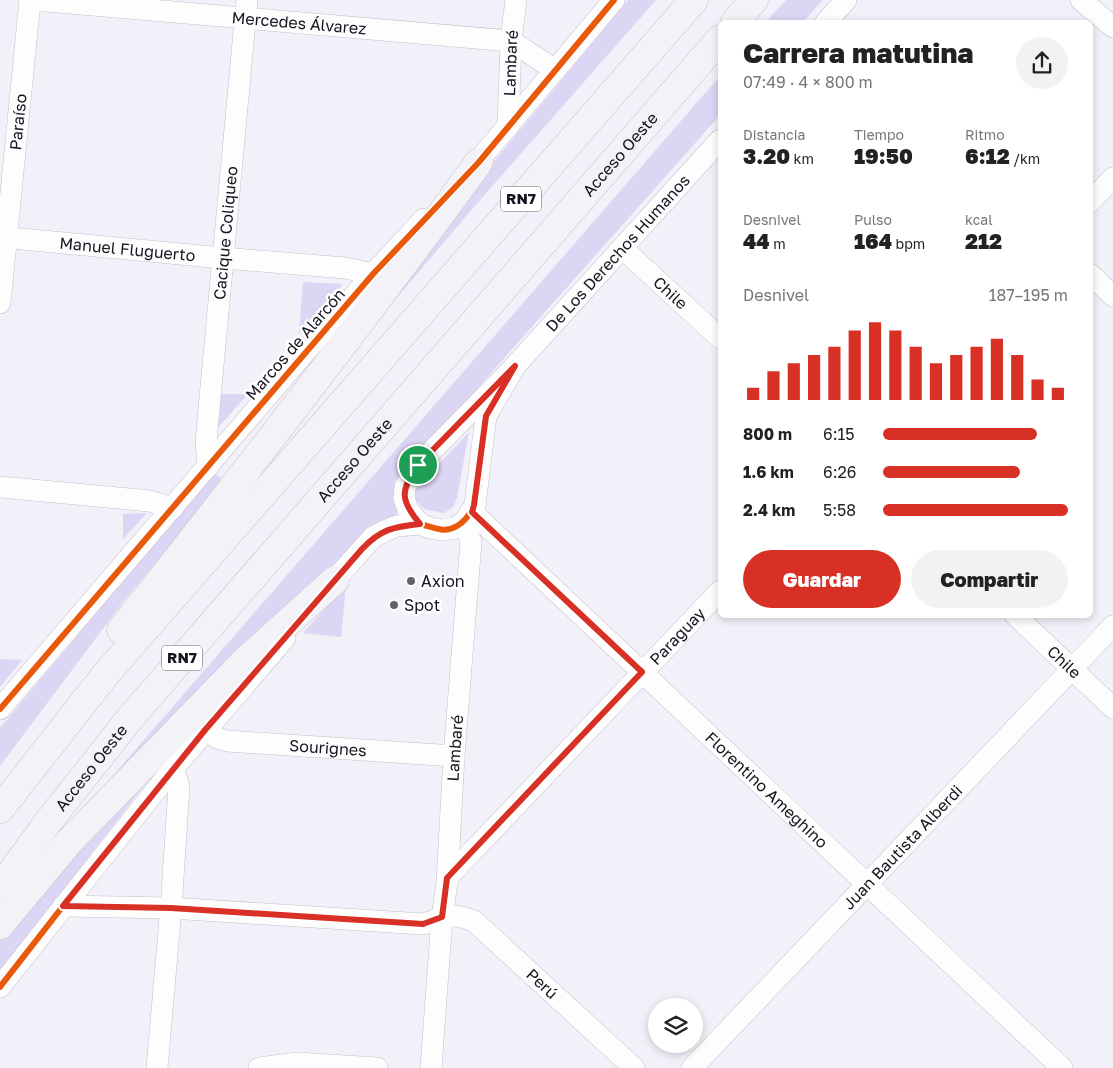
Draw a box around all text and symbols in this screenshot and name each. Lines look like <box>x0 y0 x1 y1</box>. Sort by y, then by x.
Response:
street label: Mercedes Álvarez <box>231 7 367 39</box>
street label: Lambaré <box>499 29 522 97</box>
text: Carrera matutina <box>743 36 974 69</box>
button: share <box>1016 37 1068 89</box>
text: 07:49 · 4 × 800 m <box>743 72 873 92</box>
street label: Paraíso <box>5 93 31 151</box>
street label: Acceso Oeste <box>578 108 662 200</box>
text: Distancia <box>743 126 805 143</box>
text: Tiempo <box>854 126 904 143</box>
text: Ritmo <box>965 126 1005 143</box>
text: 3.20 <box>743 143 790 169</box>
text: 19:50 <box>854 143 913 169</box>
text: 6:12 <box>965 143 1010 169</box>
text: km <box>790 150 814 167</box>
text: /km <box>1010 150 1040 167</box>
street label: Cacique Coliqueo <box>209 165 242 301</box>
street label: De Los Derechos Humanos <box>541 170 694 336</box>
road number: RN7 <box>501 186 541 212</box>
text: Desnivel <box>743 211 801 228</box>
text: Pulso <box>854 211 892 228</box>
text: kcal <box>965 211 993 228</box>
text: 44 <box>743 228 770 254</box>
text: 164 <box>854 228 892 254</box>
text: 212 <box>965 228 1002 254</box>
street label: Manuel Fluguerto <box>59 233 196 265</box>
text: m <box>770 235 786 252</box>
text: bpm <box>892 235 925 252</box>
street label: Chile <box>649 272 692 313</box>
street label: Marcos de Alarcón <box>241 284 349 404</box>
text: Desnivel <box>743 285 809 305</box>
text: 187–195 m <box>989 285 1068 305</box>
street label: Acceso Oeste <box>313 414 396 506</box>
text: 800 m <box>743 424 792 444</box>
text: 6:15 <box>823 424 855 444</box>
pin <box>397 444 439 486</box>
icon: arrive <box>404 451 432 479</box>
text: 1.6 km <box>743 462 794 482</box>
text: 6:26 <box>823 462 856 482</box>
text: 2.4 km <box>743 500 795 520</box>
text: 5:58 <box>823 500 856 520</box>
button: Guardar <box>743 550 901 608</box>
button: Compartir <box>911 550 1068 608</box>
place label: Axion <box>421 571 465 591</box>
marker: Axion <box>405 575 417 587</box>
place label: Spot <box>404 595 440 615</box>
marker: Spot <box>388 599 400 611</box>
street label: Paraguay <box>645 603 709 669</box>
street label: Chile <box>1043 641 1085 683</box>
road number: RN7 <box>162 646 202 670</box>
street label: Lambaré <box>443 714 467 782</box>
street label: Acceso Oeste <box>51 720 131 815</box>
street label: Florentino Ameghino <box>701 727 832 852</box>
street label: Sourignes <box>289 735 367 760</box>
street label: Juan Bautista Alberdi <box>838 781 966 914</box>
street label: Perú <box>522 964 562 1003</box>
map controls <box>648 998 703 1053</box>
button: layers <box>648 998 703 1053</box>

